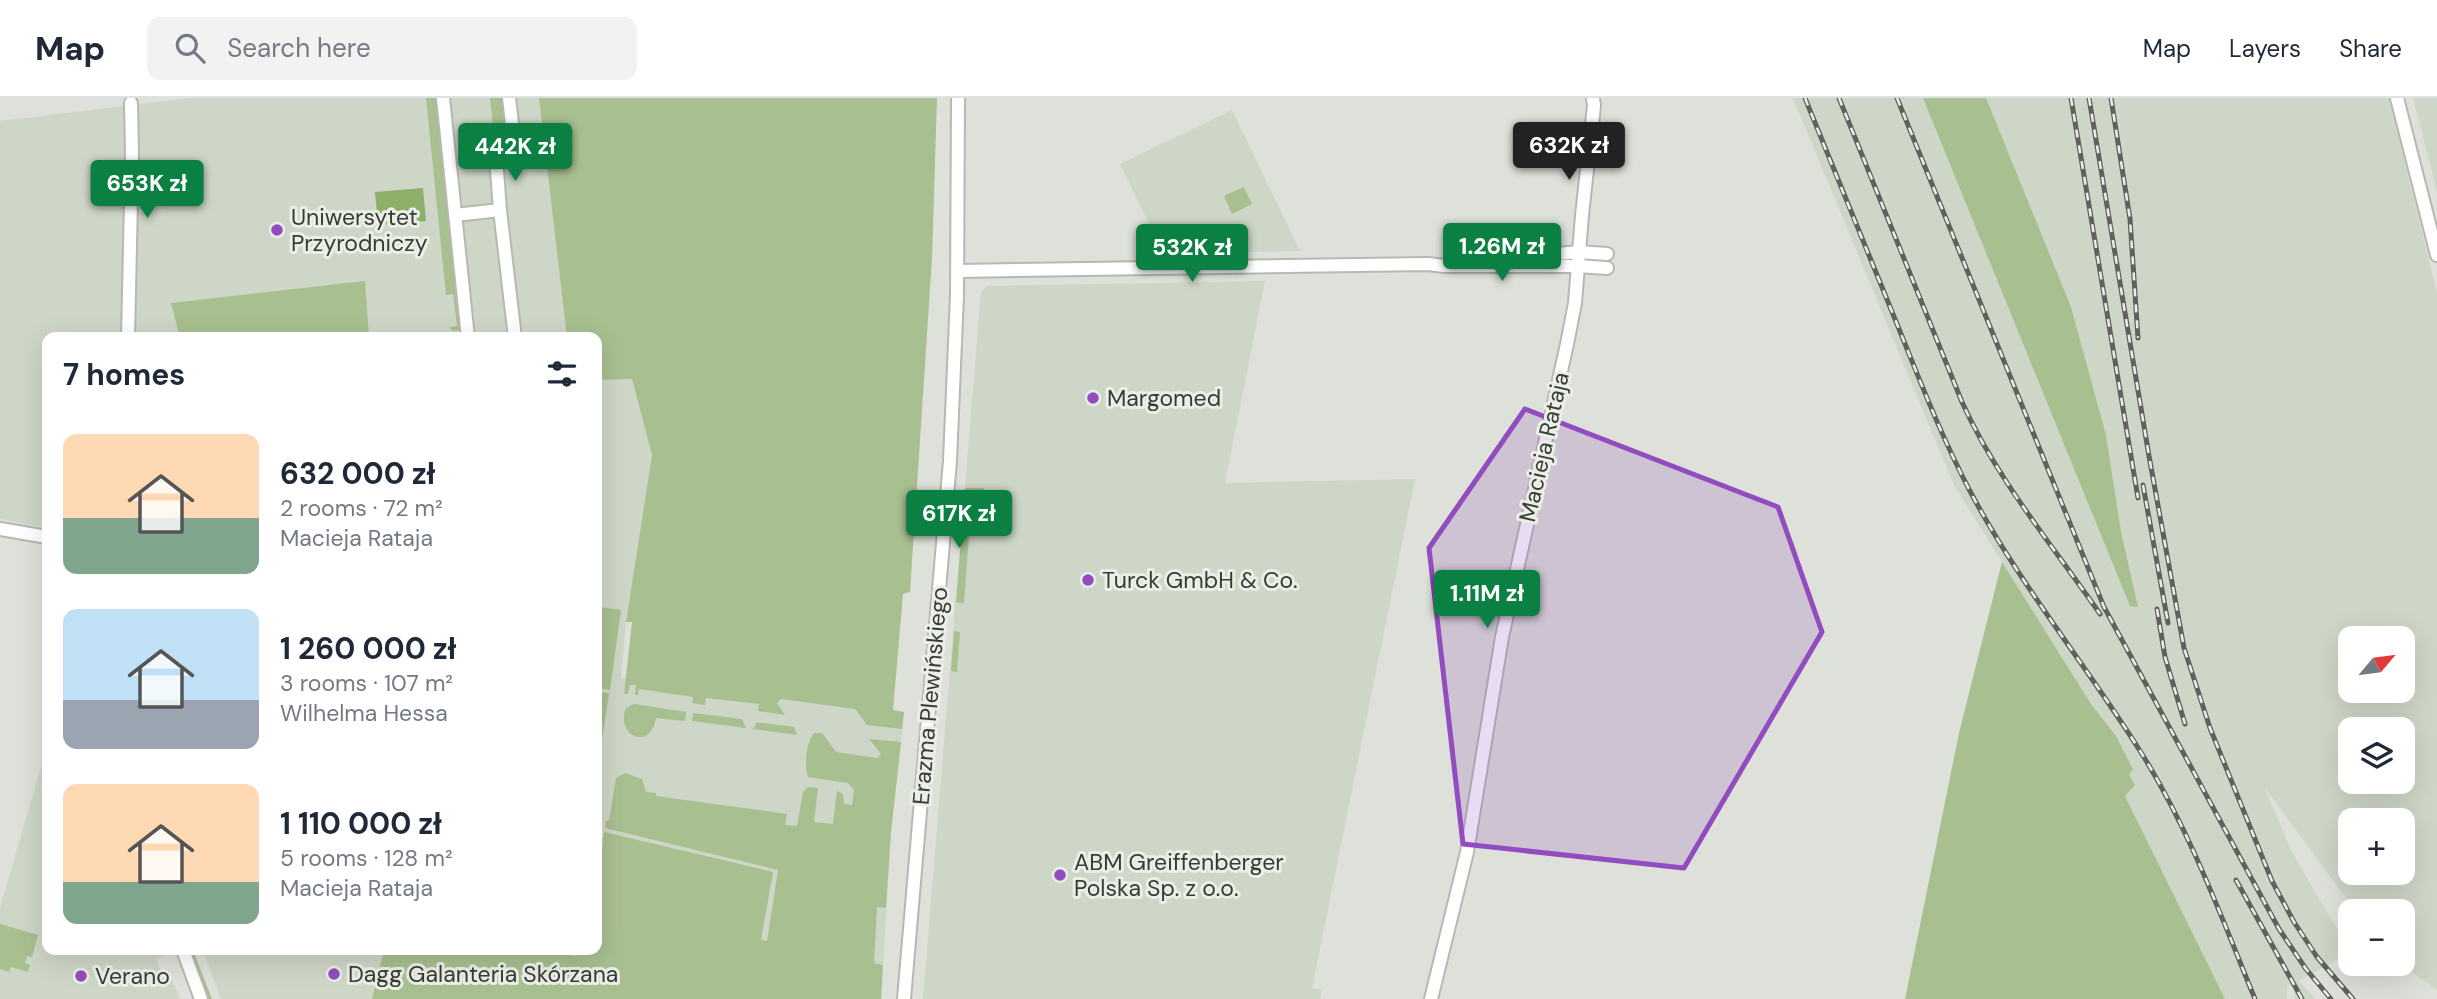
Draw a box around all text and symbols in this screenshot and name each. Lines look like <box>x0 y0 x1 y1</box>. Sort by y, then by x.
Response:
search box <box>147 17 637 80</box>
text: Map <box>35 27 105 70</box>
icon: search <box>171 29 209 67</box>
text: Search here <box>227 31 371 65</box>
text: Map <box>2143 33 2191 64</box>
text: Layers <box>2229 33 2301 64</box>
text: Share <box>2339 33 2402 64</box>
pin: 632K zł <box>1504 122 1634 182</box>
pin: 442K zł <box>450 123 580 183</box>
text: 632K zł <box>1529 130 1609 160</box>
text: 442K zł <box>474 131 556 161</box>
pin: 653K zł <box>82 160 212 220</box>
text: 653K zł <box>107 168 187 198</box>
place label: Uniwersytet Przyrodniczy <box>291 202 428 258</box>
marker: Uniwersytet Przyrodniczy <box>269 222 285 238</box>
pin: 1.26M zł <box>1430 223 1574 283</box>
pin: 532K zł <box>1127 225 1257 284</box>
text: 1.26M zł <box>1459 231 1545 261</box>
text: 532K zł <box>1152 232 1232 262</box>
text: 7 homes <box>63 355 185 394</box>
icon: filters <box>543 355 581 393</box>
street label: Macieja Rataja <box>1512 369 1576 525</box>
place label: Margomed <box>1107 383 1221 413</box>
marker: Margomed <box>1085 390 1101 406</box>
text: 632 000 zł <box>280 454 435 493</box>
icon: home <box>119 462 203 546</box>
pin: 617K zł <box>894 490 1024 550</box>
text: 2 rooms · 72 m² <box>280 493 443 523</box>
text: 617K zł <box>922 498 996 528</box>
text: Macieja Rataja <box>280 523 433 553</box>
place label: Turck GmbH & Co. <box>1102 565 1298 595</box>
pin: 1.11M zł <box>1415 570 1559 630</box>
marker: Turck GmbH & Co. <box>1080 572 1096 588</box>
text: 1.11M zł <box>1450 578 1524 608</box>
street label: Erazma Plewińskiego <box>906 586 954 806</box>
north arrow <box>2338 626 2415 704</box>
map controls <box>2338 626 2415 976</box>
text: 1 260 000 zł <box>280 629 456 668</box>
icon: home <box>119 637 203 721</box>
text: 3 rooms · 107 m² <box>280 668 453 698</box>
text: Wilhelma Hessa <box>280 698 448 728</box>
button: layers <box>2338 717 2415 794</box>
text: 1 110 000 zł <box>280 804 442 843</box>
button: + <box>2338 808 2415 885</box>
icon: home <box>119 812 203 896</box>
text: 5 rooms · 128 m² <box>280 843 453 873</box>
place label: ABM Greiffenberger Polska Sp. z o.o. <box>1074 847 1284 903</box>
marker: ABM Greiffenberger Polska Sp. z o.o. <box>1052 867 1068 883</box>
text: Macieja Rataja <box>280 873 433 903</box>
button: − <box>2338 899 2415 976</box>
place label: Dagg Galanteria Skórzana <box>348 959 618 989</box>
place label: Verano <box>95 961 170 991</box>
marker: Dagg Galanteria Skórzana <box>326 966 342 982</box>
marker: Verano <box>73 968 89 984</box>

